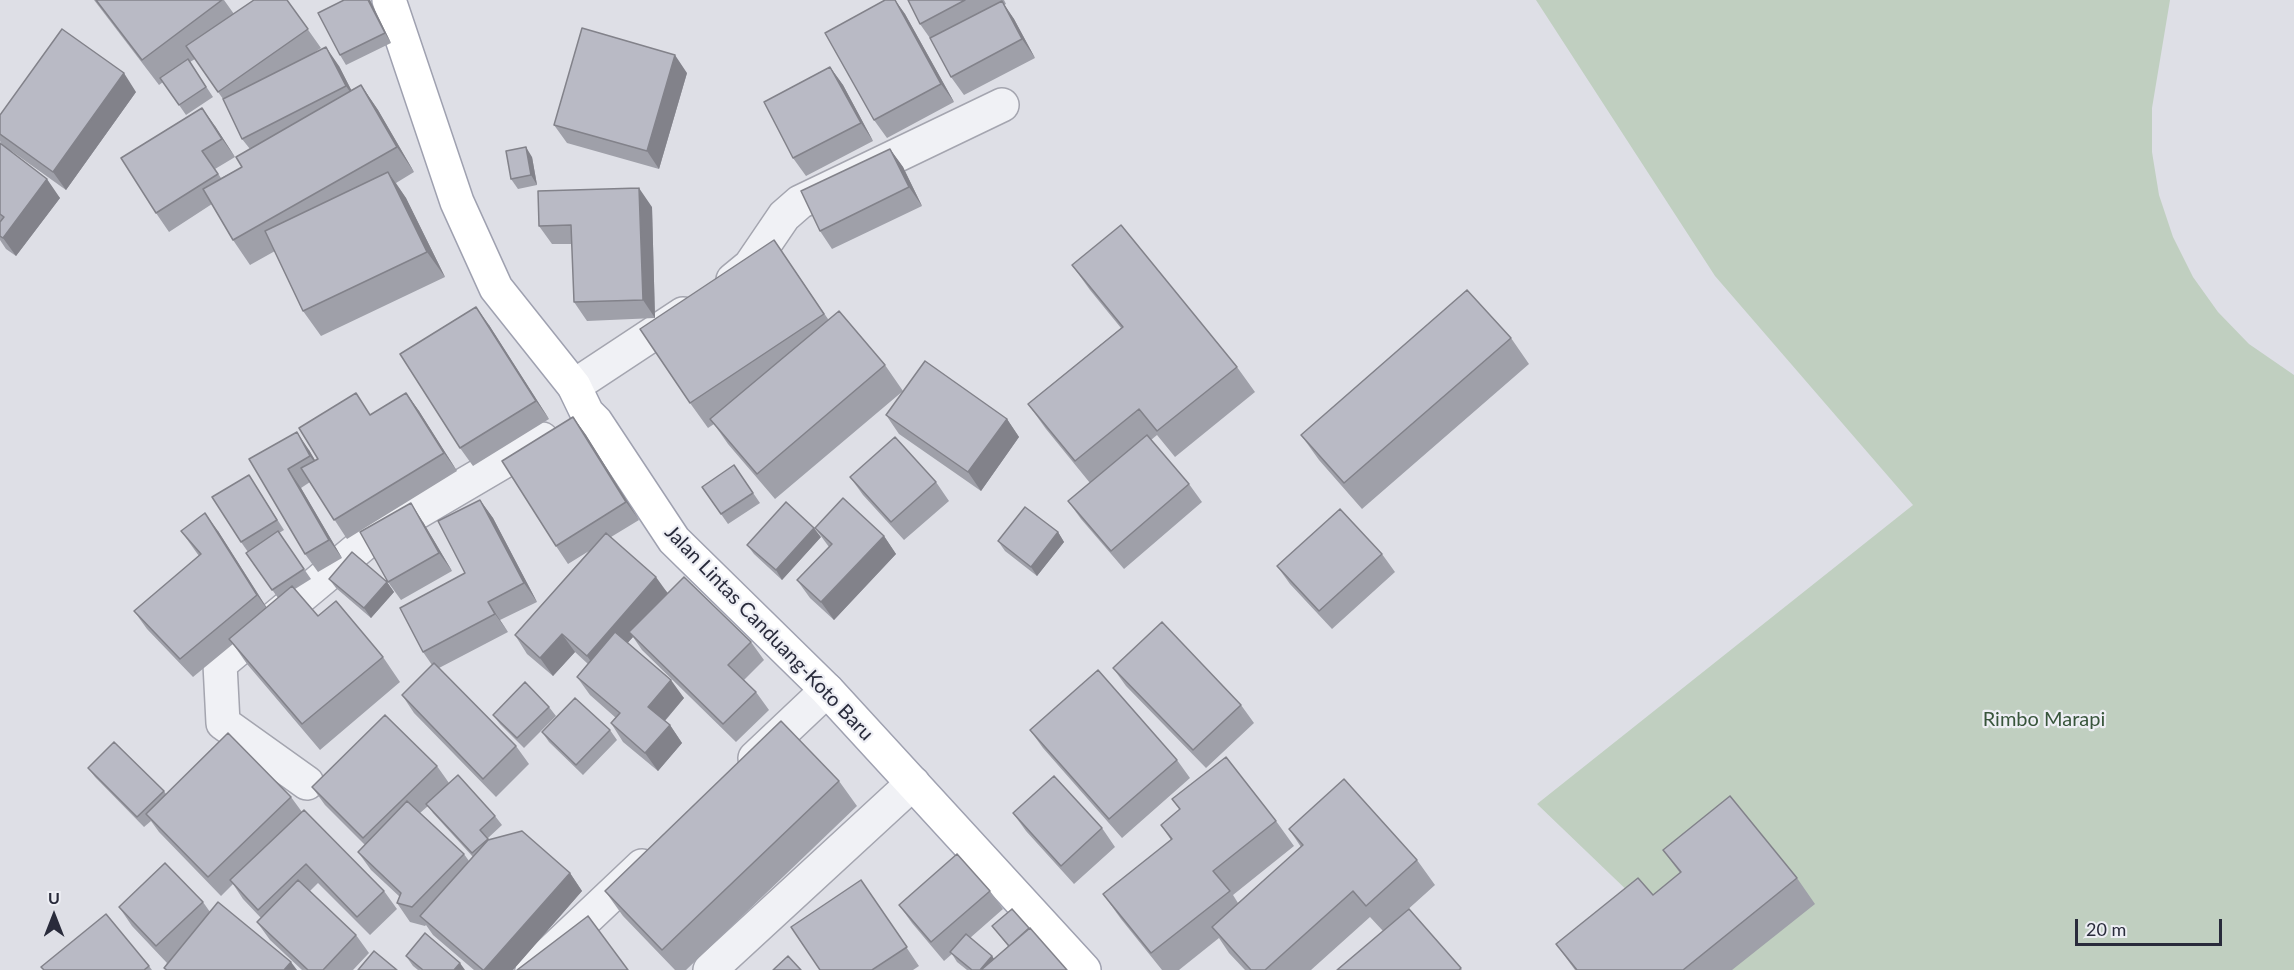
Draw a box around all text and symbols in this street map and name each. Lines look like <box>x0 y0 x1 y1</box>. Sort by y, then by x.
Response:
street label: Jalan Lintas Canduang-Koto Baru <box>660 520 878 746</box>
park label: Rimbo Marapi <box>1983 708 2105 732</box>
north arrow <box>24 886 84 946</box>
text: U <box>48 888 60 907</box>
scale bar <box>2078 907 2225 945</box>
text: 20 m <box>2086 918 2126 940</box>

